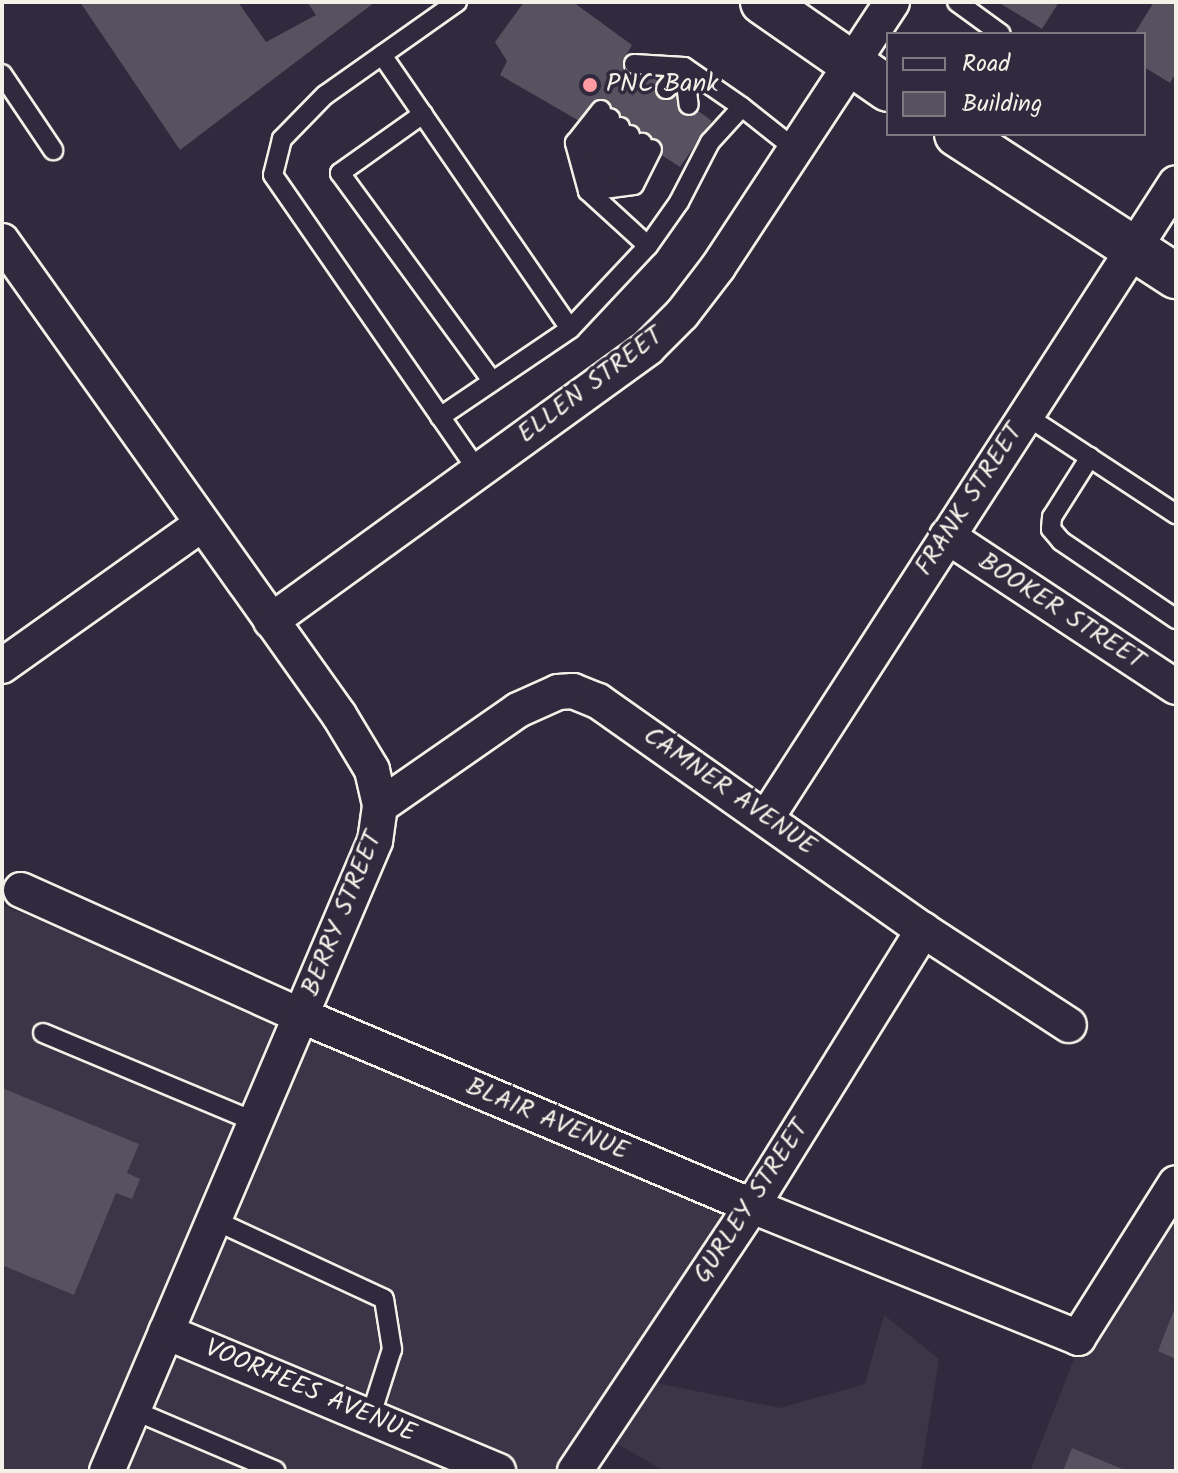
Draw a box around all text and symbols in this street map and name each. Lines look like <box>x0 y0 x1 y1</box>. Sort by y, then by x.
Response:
legend <box>886 32 1146 136</box>
text: Road <box>962 45 1010 84</box>
place label: PNC Bank <box>606 69 719 101</box>
marker: PNC Bank <box>581 76 599 94</box>
text: Building <box>962 85 1042 124</box>
street label: ELLEN STREET <box>512 321 670 451</box>
street label: FRANK STREET <box>909 418 1031 582</box>
street label: BOOKER STREET <box>972 547 1150 677</box>
street label: CAMNER AVENUE <box>637 721 821 863</box>
street label: BERRY STREET <box>296 827 390 1001</box>
street label: BLAIR AVENUE <box>461 1072 633 1168</box>
street label: GURLEY STREET <box>688 1114 816 1290</box>
street label: VOORHEES AVENUE <box>200 1333 420 1451</box>

